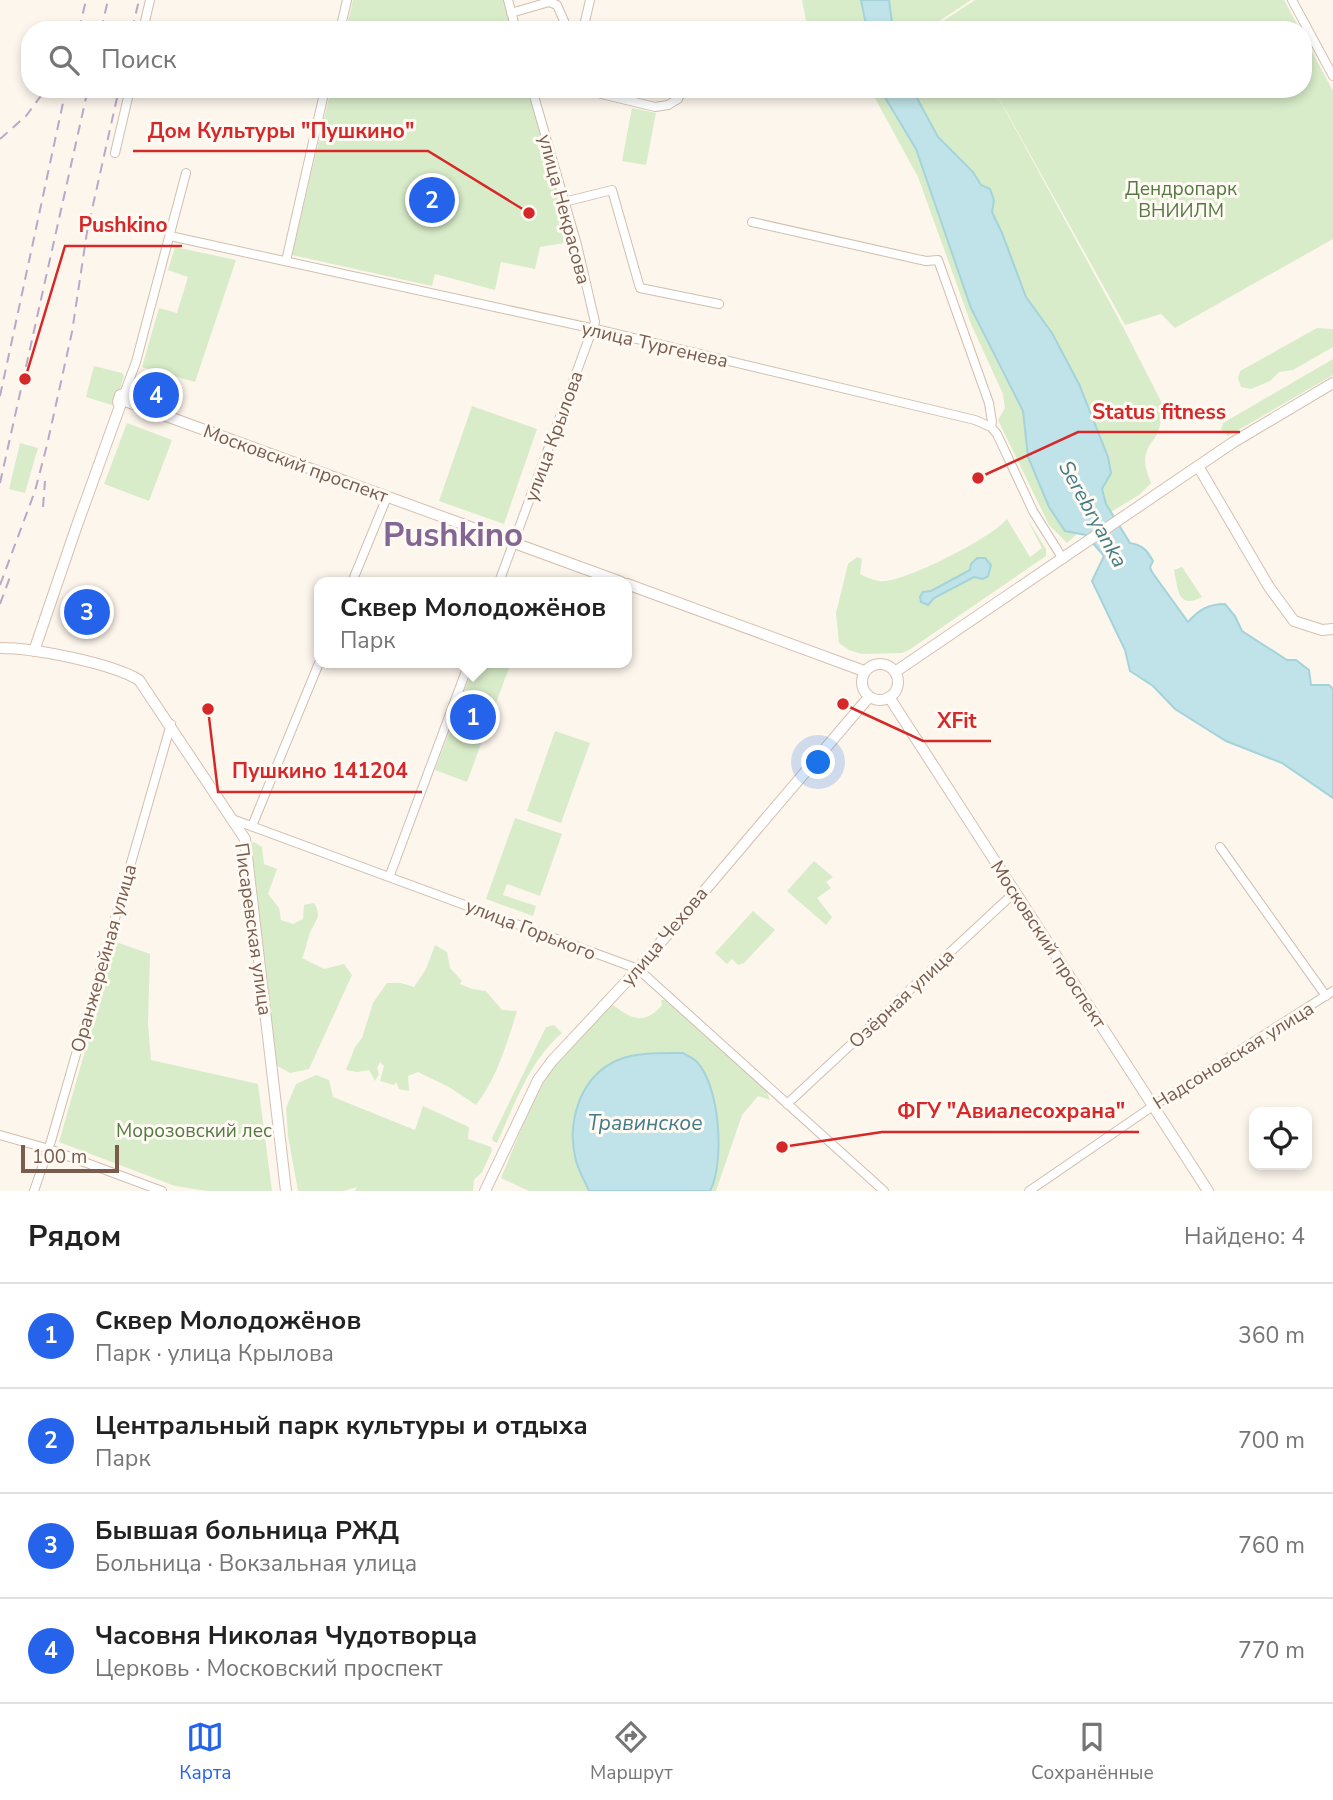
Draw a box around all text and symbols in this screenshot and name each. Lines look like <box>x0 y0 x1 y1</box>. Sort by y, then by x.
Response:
search box <box>21 21 1312 98</box>
icon: search <box>45 41 83 79</box>
text: Поиск <box>101 42 177 77</box>
callout: Дом Культуры "Пушкино" <box>133 109 428 151</box>
text: Дом Культуры "Пушкино" <box>148 117 414 145</box>
street label: улица Некрасова <box>531 131 597 287</box>
pin: 2 <box>409 174 455 226</box>
park label: Дендропарк ВНИИЛМ <box>1125 176 1237 224</box>
callout: Pushkino <box>65 204 182 246</box>
text: Pushkino <box>78 211 168 239</box>
street label: улица Тургенева <box>579 315 731 374</box>
street label: улица Крылова <box>518 367 590 505</box>
pin: 4 <box>133 369 179 421</box>
callout: Status fitness <box>1078 390 1240 432</box>
text: Status fitness <box>1092 398 1226 426</box>
street label: Московский проспект <box>200 418 392 510</box>
water label: Serebryanka <box>1052 456 1134 572</box>
district label: Pushkino <box>383 513 523 558</box>
popup <box>314 577 632 668</box>
pin: 3 <box>64 586 110 638</box>
text: Сквер Молодожёнов <box>340 590 606 625</box>
text: Парк <box>340 625 395 656</box>
pin: 1 <box>450 691 496 743</box>
callout: XFit <box>923 699 991 741</box>
text: XFit <box>936 707 978 735</box>
your location <box>801 745 835 779</box>
callout: Пушкино 141204 <box>218 750 422 792</box>
text: Пушкино 141204 <box>232 757 408 785</box>
street label: Писаревская улица <box>228 841 278 1017</box>
street label: Московский проспект <box>984 856 1113 1034</box>
street label: Оранжерейная улица <box>65 861 143 1055</box>
street label: улица Чехова <box>616 881 714 992</box>
street label: улица Горького <box>462 893 600 967</box>
street label: Озёрная улица <box>843 943 960 1054</box>
street label: Надсоновская улица <box>1148 996 1319 1116</box>
callout: ФГУ "Авиалесохрана" <box>882 1090 1139 1132</box>
text: ФГУ "Авиалесохрана" <box>897 1097 1125 1125</box>
map controls <box>1249 1107 1312 1170</box>
button: locate <box>1249 1107 1312 1170</box>
water label: Травинское <box>587 1109 703 1137</box>
park label: Морозовский лес <box>116 1118 272 1144</box>
scale bar <box>21 1142 119 1174</box>
text: 100 m <box>32 1144 87 1170</box>
text: Рядом <box>28 1216 121 1257</box>
text: Найдено: 4 <box>1184 1221 1305 1252</box>
text: Сквер Молодожёнов <box>95 1303 361 1338</box>
text: 1 <box>44 1320 58 1351</box>
text: 360 m <box>1238 1320 1305 1351</box>
text: Парк · улица Крылова <box>95 1338 334 1369</box>
text: Центральный парк культуры и отдыха <box>95 1408 588 1443</box>
text: 2 <box>44 1425 58 1456</box>
text: 700 m <box>1238 1425 1305 1456</box>
text: Парк <box>95 1443 151 1474</box>
text: Бывшая больница РЖД <box>95 1513 399 1548</box>
text: 3 <box>44 1530 58 1561</box>
text: 760 m <box>1238 1530 1305 1561</box>
text: Больница · Вокзальная улица <box>95 1548 417 1579</box>
text: Часовня Николая Чудотворца <box>95 1618 477 1653</box>
text: 4 <box>44 1635 58 1666</box>
text: 770 m <box>1238 1635 1305 1666</box>
text: Церковь · Московский проспект <box>95 1653 443 1684</box>
tab: Карта <box>179 1718 232 1786</box>
tab: Маршрут <box>590 1718 673 1786</box>
tab: Сохранённые <box>1031 1718 1154 1786</box>

